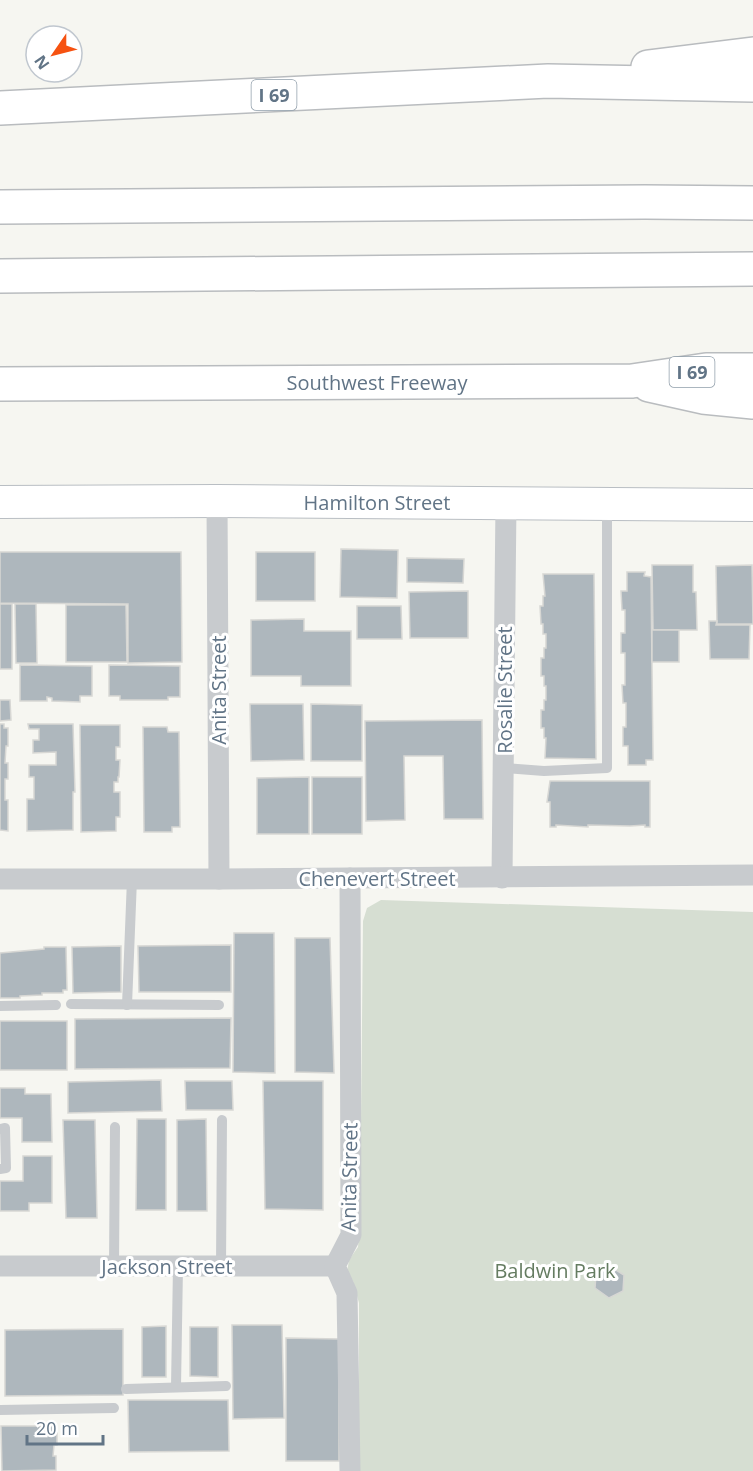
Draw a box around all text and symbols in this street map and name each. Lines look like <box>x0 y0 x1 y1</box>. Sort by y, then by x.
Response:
north arrow <box>24 24 84 84</box>
text: N <box>29 51 54 74</box>
road number: I 69 <box>252 80 296 110</box>
road number: I 69 <box>670 357 714 387</box>
street label: Southwest Freeway <box>287 369 468 396</box>
street label: Hamilton Street <box>304 489 450 516</box>
street label: Rosalie Street <box>491 626 518 754</box>
street label: Anita Street <box>205 635 232 745</box>
street label: Chenevert Street <box>298 865 456 892</box>
street label: Anita Street <box>335 1122 363 1232</box>
street label: Jackson Street <box>99 1253 233 1280</box>
park label: Baldwin Park <box>494 1257 616 1284</box>
scale bar <box>27 1408 104 1446</box>
text: 20 m <box>36 1416 78 1440</box>

